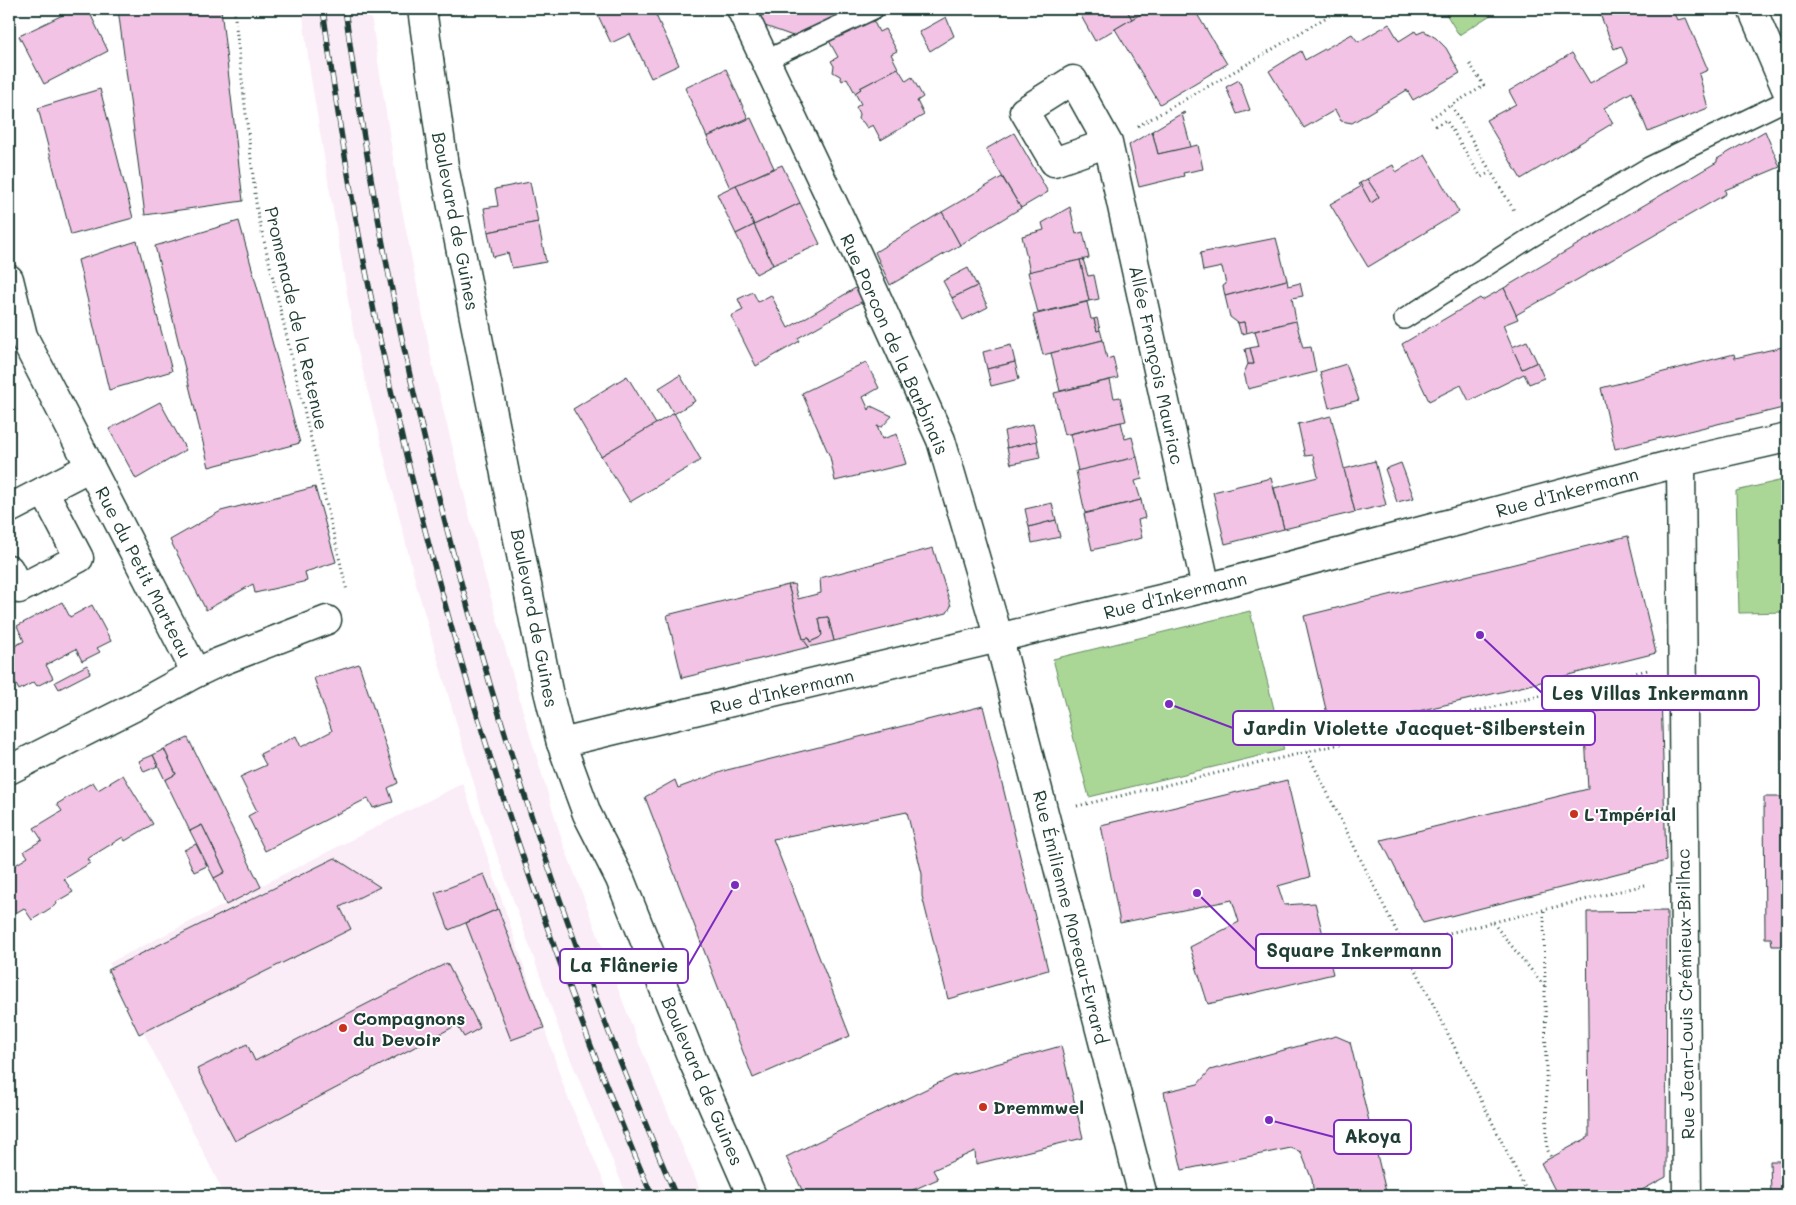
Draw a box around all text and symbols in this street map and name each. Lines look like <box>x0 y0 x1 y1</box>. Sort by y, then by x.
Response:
street label: Boulevard de Guines <box>427 130 485 312</box>
street label: Promenade de la Retenue <box>260 204 334 432</box>
street label: Rue Porcon de la Barbinais <box>835 230 955 458</box>
street label: Allée François Mauriac <box>1124 263 1190 467</box>
street label: Rue d'Inkermann <box>1493 461 1641 523</box>
street label: Rue du Petit Marteau <box>90 482 198 662</box>
street label: Boulevard de Guines <box>506 527 564 709</box>
street label: Rue d'Inkermann <box>1101 566 1249 624</box>
street label: Rue d'Inkermann <box>708 663 856 719</box>
callout: Les Villas Inkermann <box>1542 676 1759 710</box>
text: Les Villas Inkermann <box>1552 680 1748 705</box>
callout: Jardin Violette Jacquet-Silberstein <box>1233 711 1595 745</box>
text: Jardin Violette Jacquet-Silberstein <box>1243 715 1585 740</box>
street label: Rue Émilienne Moreau-Evrard <box>1028 788 1114 1046</box>
place label: L'Impérial <box>1584 802 1676 826</box>
marker: L'Impérial <box>1568 808 1580 820</box>
street label: Rue Jean-Louis Crémieux-Brilhac <box>1670 848 1700 1140</box>
callout: Square Inkermann <box>1256 934 1452 968</box>
text: Square Inkermann <box>1266 937 1442 962</box>
callout: La Flânerie <box>560 949 688 983</box>
text: La Flânerie <box>570 952 678 977</box>
street label: Boulevard de Guines <box>657 993 749 1169</box>
place label: Compagnons du Devoir <box>353 1006 465 1051</box>
marker: Compagnons du Devoir <box>337 1022 349 1034</box>
place label: Dremmwel <box>993 1095 1084 1119</box>
marker: Dremmwel <box>977 1101 989 1113</box>
callout: Akoya <box>1334 1120 1411 1154</box>
text: Akoya <box>1345 1123 1401 1148</box>

